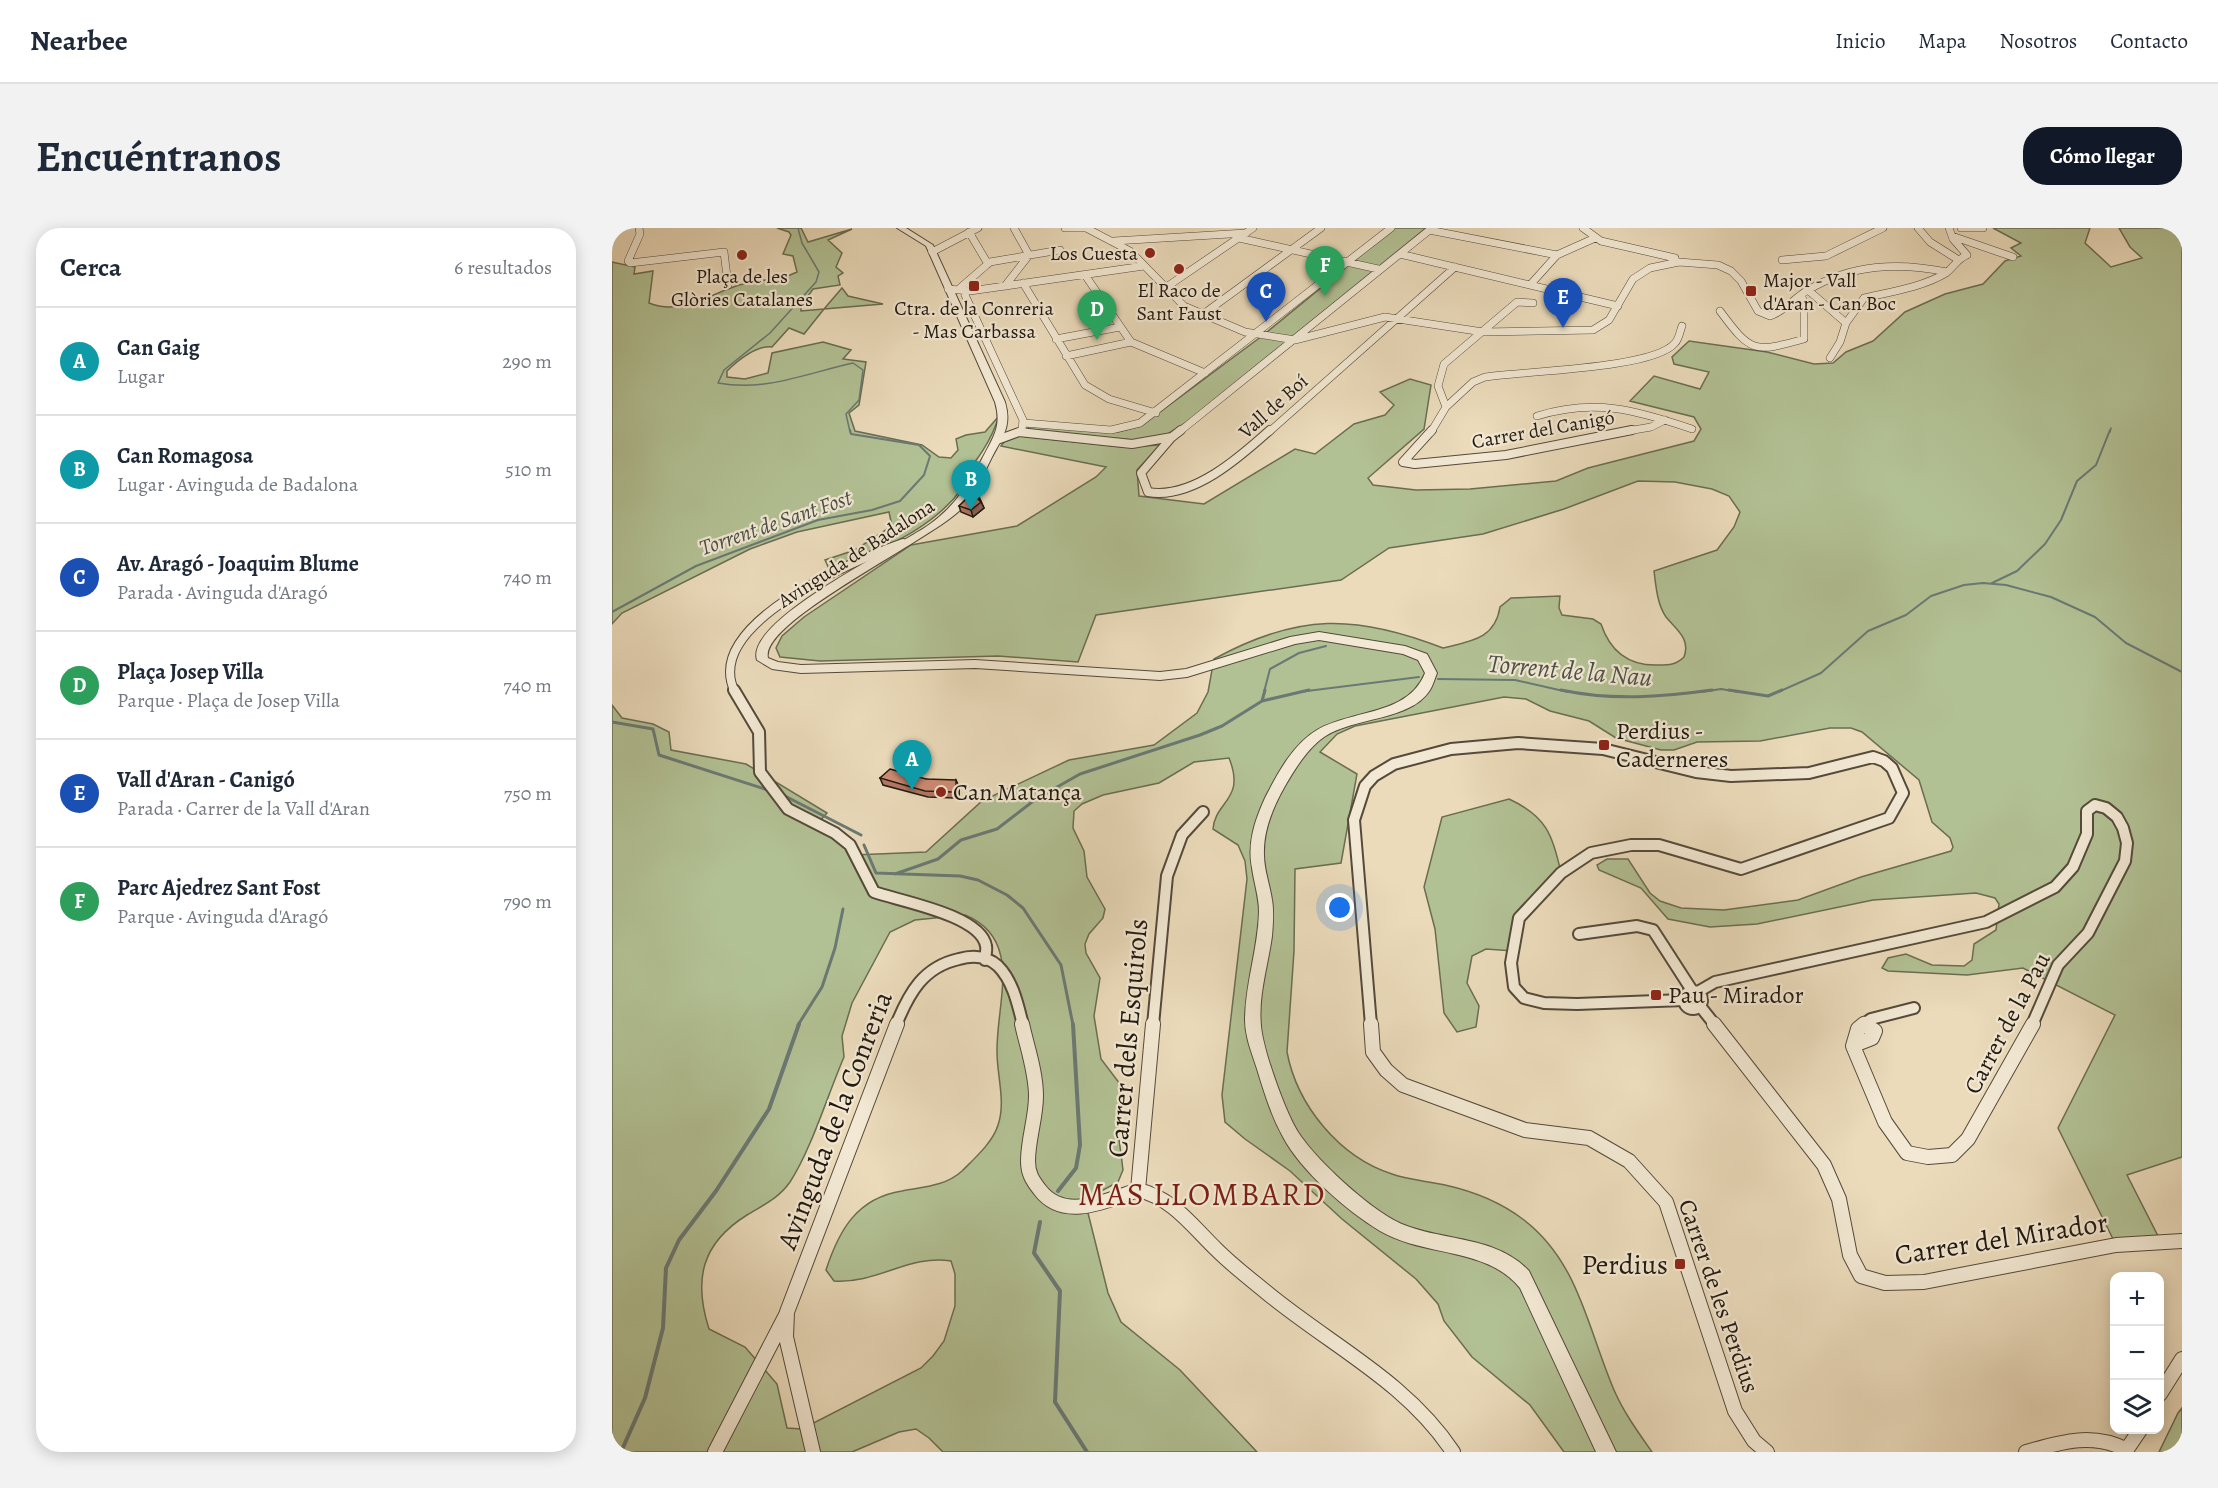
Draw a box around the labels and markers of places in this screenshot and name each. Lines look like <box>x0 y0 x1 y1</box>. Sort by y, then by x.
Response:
place label: Los Cuesta <box>1050 240 1139 267</box>
marker: Los Cuesta <box>1143 246 1157 260</box>
pin: F <box>1306 247 1344 296</box>
marker: Plaça de les Glòries Catalanes <box>735 248 749 262</box>
marker: El Raco de Sant Faust <box>1172 262 1186 276</box>
place label: Plaça de les Glòries Catalanes <box>671 263 813 313</box>
place label: Major - Vall d'Aran - Can Boc <box>1763 267 1896 317</box>
pin: C <box>1246 272 1286 322</box>
place label: El Raco de Sant Faust <box>1136 277 1222 327</box>
marker: Ctra. de la Conreria - Mas Carbassa <box>967 279 981 293</box>
pin: E <box>1544 279 1582 328</box>
marker: Major - Vall d'Aran - Can Boc <box>1744 284 1758 298</box>
pin: D <box>1078 291 1116 340</box>
place label: Ctra. de la Conreria - Mas Carbassa <box>894 295 1054 345</box>
pin: B <box>952 460 990 510</box>
place label: Perdius - Caderneres <box>1616 715 1728 775</box>
marker: Perdius - Caderneres <box>1597 738 1611 752</box>
pin: A <box>892 740 932 790</box>
place label: Can Matança <box>953 776 1083 808</box>
marker: Can Matança <box>934 785 948 799</box>
place label: Pau - Mirador <box>1668 979 1804 1011</box>
marker: Pau - Mirador <box>1649 988 1663 1002</box>
place label: Perdius <box>1582 1246 1668 1284</box>
marker: Perdius <box>1673 1257 1687 1271</box>

